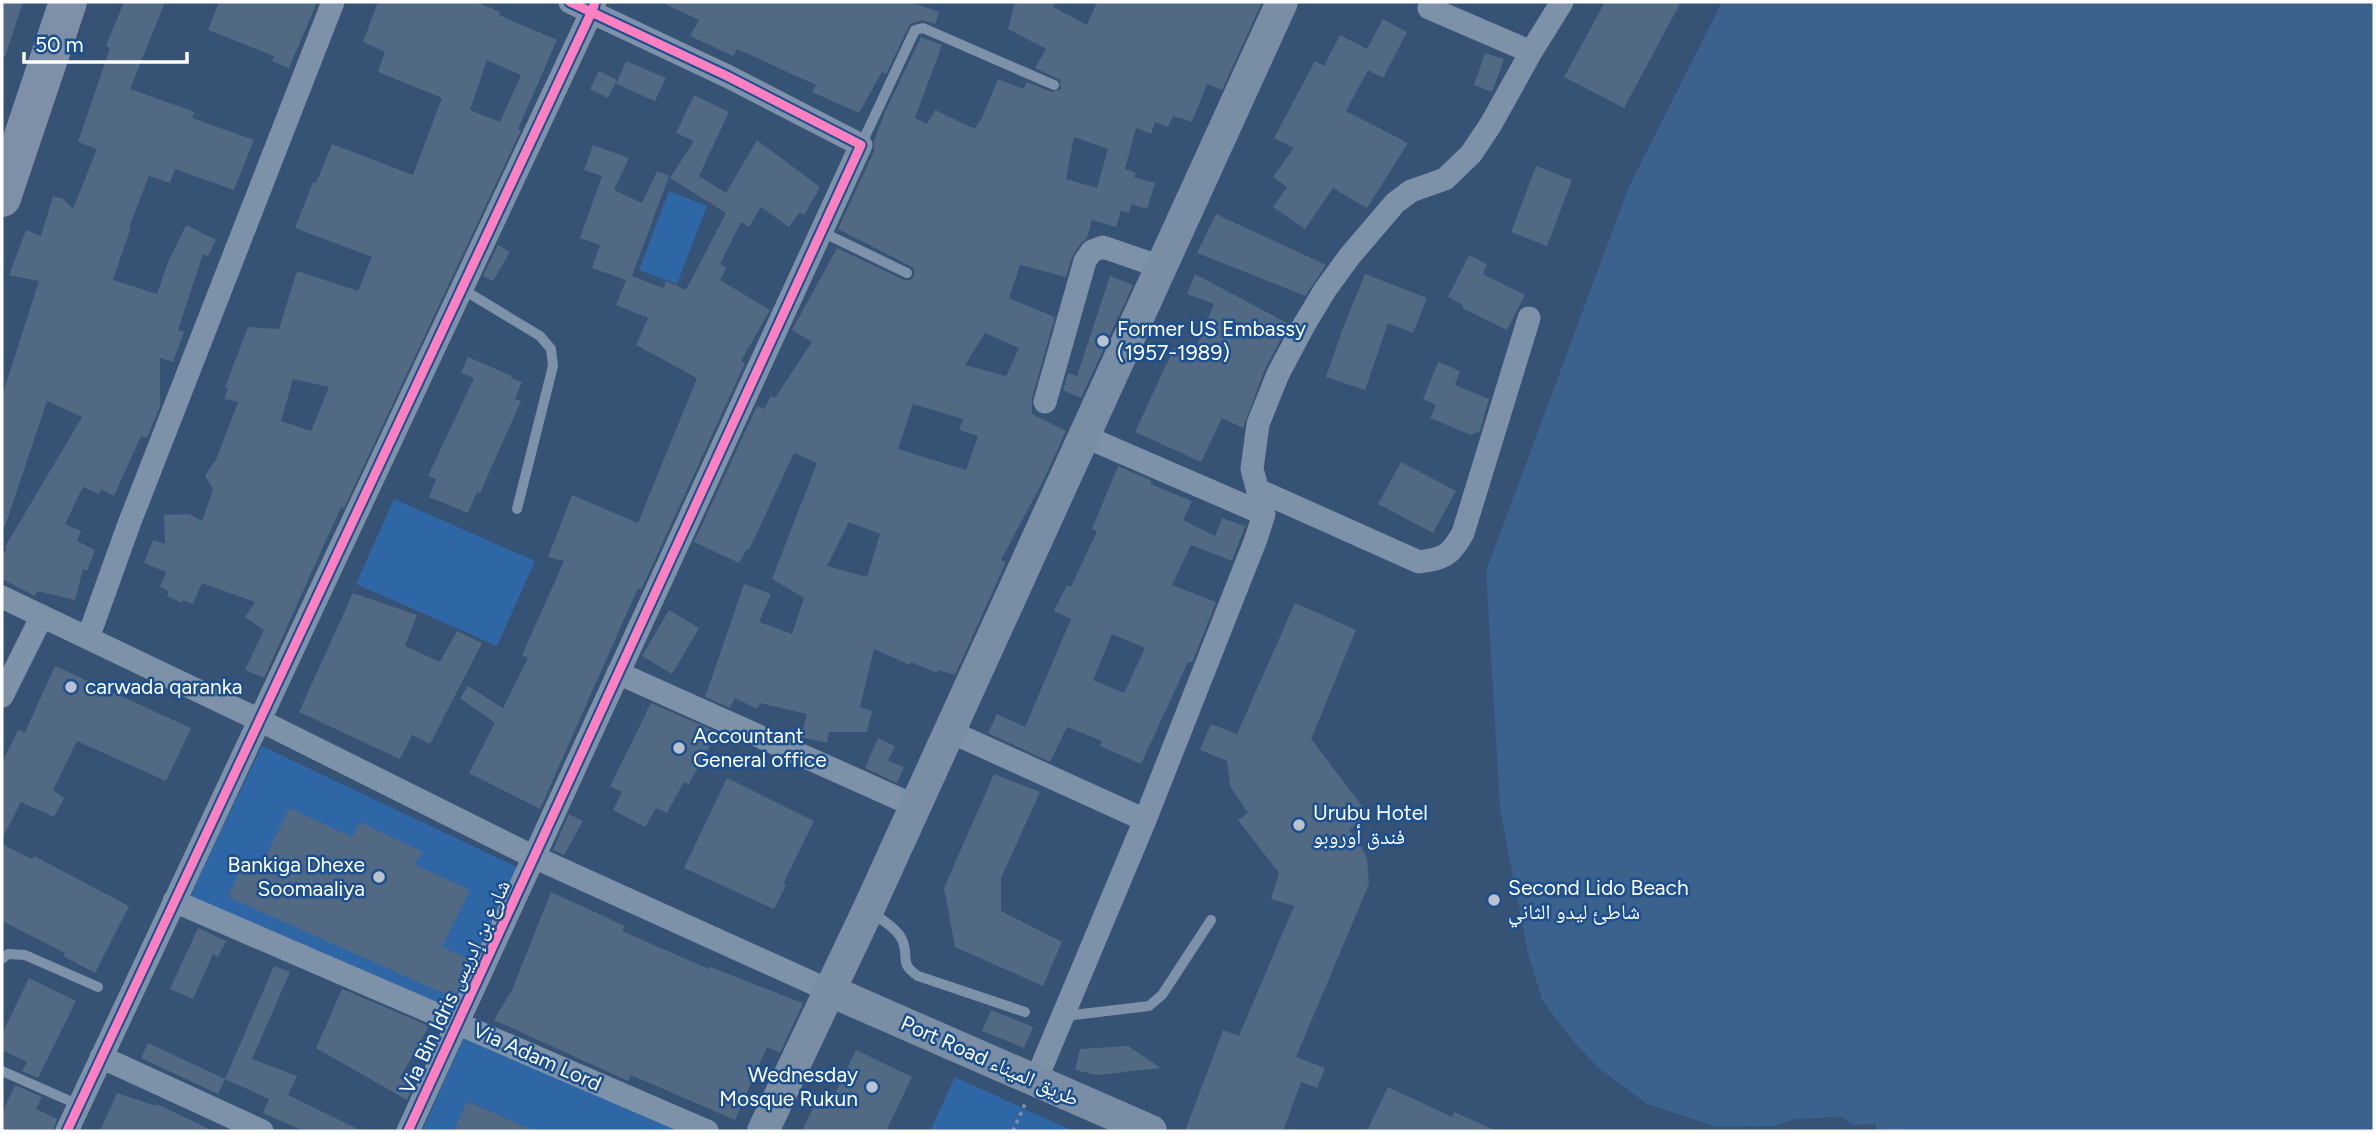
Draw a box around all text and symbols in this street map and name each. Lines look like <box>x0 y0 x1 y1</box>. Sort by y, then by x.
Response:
scale bar <box>24 21 187 65</box>
text: 50 m <box>35 32 84 57</box>
place label: Former US Embassy (1957-1989) <box>1117 316 1306 365</box>
marker: Former US Embassy (1957-1989) <box>1095 333 1111 349</box>
place label: carwada qaranka <box>85 674 242 699</box>
marker: carwada qaranka <box>63 679 79 695</box>
place label: Accountant General office <box>693 723 827 772</box>
marker: Accountant General office <box>671 740 687 756</box>
place label: Urubu Hotel فندق أوروبو <box>1313 800 1428 850</box>
marker: Urubu Hotel فندق أوروبو <box>1291 817 1307 833</box>
place label: Bankiga Dhexe Soomaaliya <box>228 852 365 901</box>
marker: Bankiga Dhexe Soomaaliya <box>371 869 387 885</box>
place label: Second Lido Beach شاطئ ليدو الثاني <box>1508 875 1689 928</box>
street label: Via Bin Idris شارع بن إدريس <box>394 876 517 1099</box>
marker: Second Lido Beach شاطئ ليدو الثاني <box>1486 892 1502 908</box>
street label: Port Road طريق الميناء <box>897 1010 1083 1112</box>
street label: Via Adam Lord <box>469 1017 605 1096</box>
place label: Wednesday Mosque Rukun <box>719 1062 858 1111</box>
marker: Wednesday Mosque Rukun <box>864 1079 880 1095</box>

